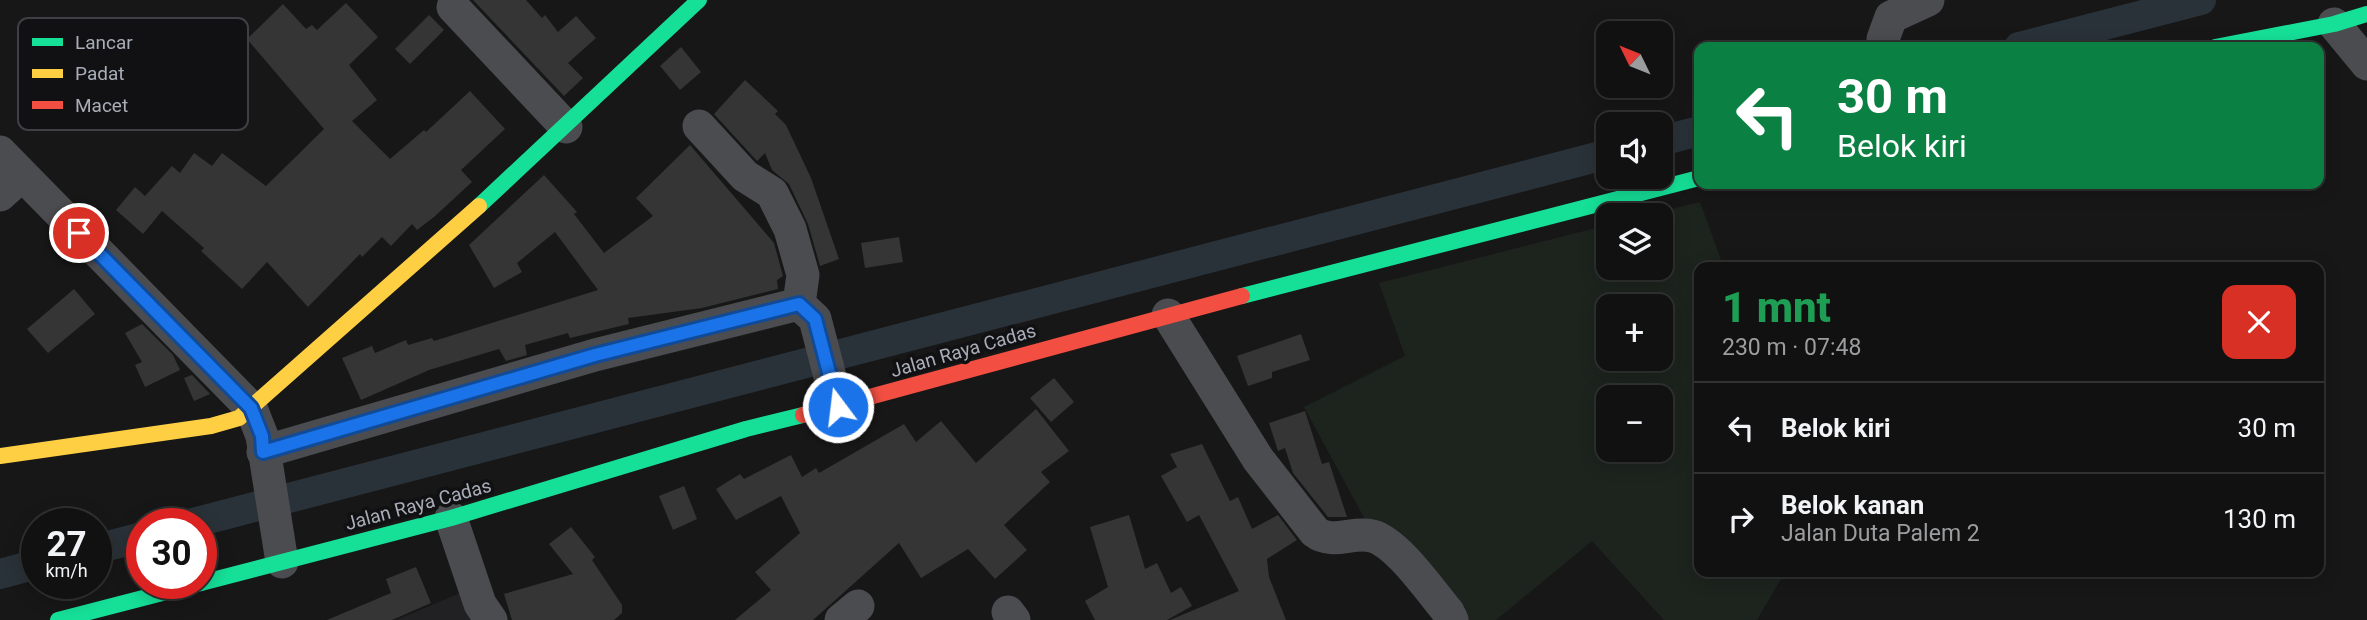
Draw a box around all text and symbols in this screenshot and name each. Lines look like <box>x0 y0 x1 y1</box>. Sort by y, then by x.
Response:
legend <box>18 18 248 130</box>
north arrow <box>1596 21 1673 98</box>
map controls <box>1596 21 1673 462</box>
text: Lancar <box>75 31 133 54</box>
text: Padat <box>75 62 125 85</box>
text: 30 m <box>1837 68 1948 125</box>
icon: left <box>1722 70 1813 161</box>
text: Macet <box>75 94 128 117</box>
button: sound <box>1596 112 1673 189</box>
text: Belok kiri <box>1837 127 1967 165</box>
pin <box>49 203 109 263</box>
button: layers <box>1596 203 1673 280</box>
icon: arrive <box>60 214 98 252</box>
text: 1 mnt <box>1722 283 1831 332</box>
button: close <box>2222 285 2296 359</box>
button: + <box>1596 294 1673 371</box>
street label: Jalan Raya Cadas <box>888 319 1039 382</box>
text: 230 m · 07:48 <box>1722 334 1861 361</box>
position arrow <box>801 370 875 444</box>
button: − <box>1596 385 1673 462</box>
icon: left <box>1722 409 1760 447</box>
text: Belok kiri <box>1781 413 1891 443</box>
text: 30 m <box>2238 413 2296 443</box>
street label: Jalan Raya Cadas <box>343 474 494 535</box>
text: Belok kanan <box>1781 490 1924 520</box>
icon: right <box>1722 500 1760 538</box>
text: 130 m <box>2223 504 2296 534</box>
speed limit sign: 30 <box>126 508 217 599</box>
text: Jalan Duta Palem 2 <box>1781 520 1980 547</box>
text: 27 <box>46 524 87 565</box>
text: km/h <box>45 560 88 581</box>

